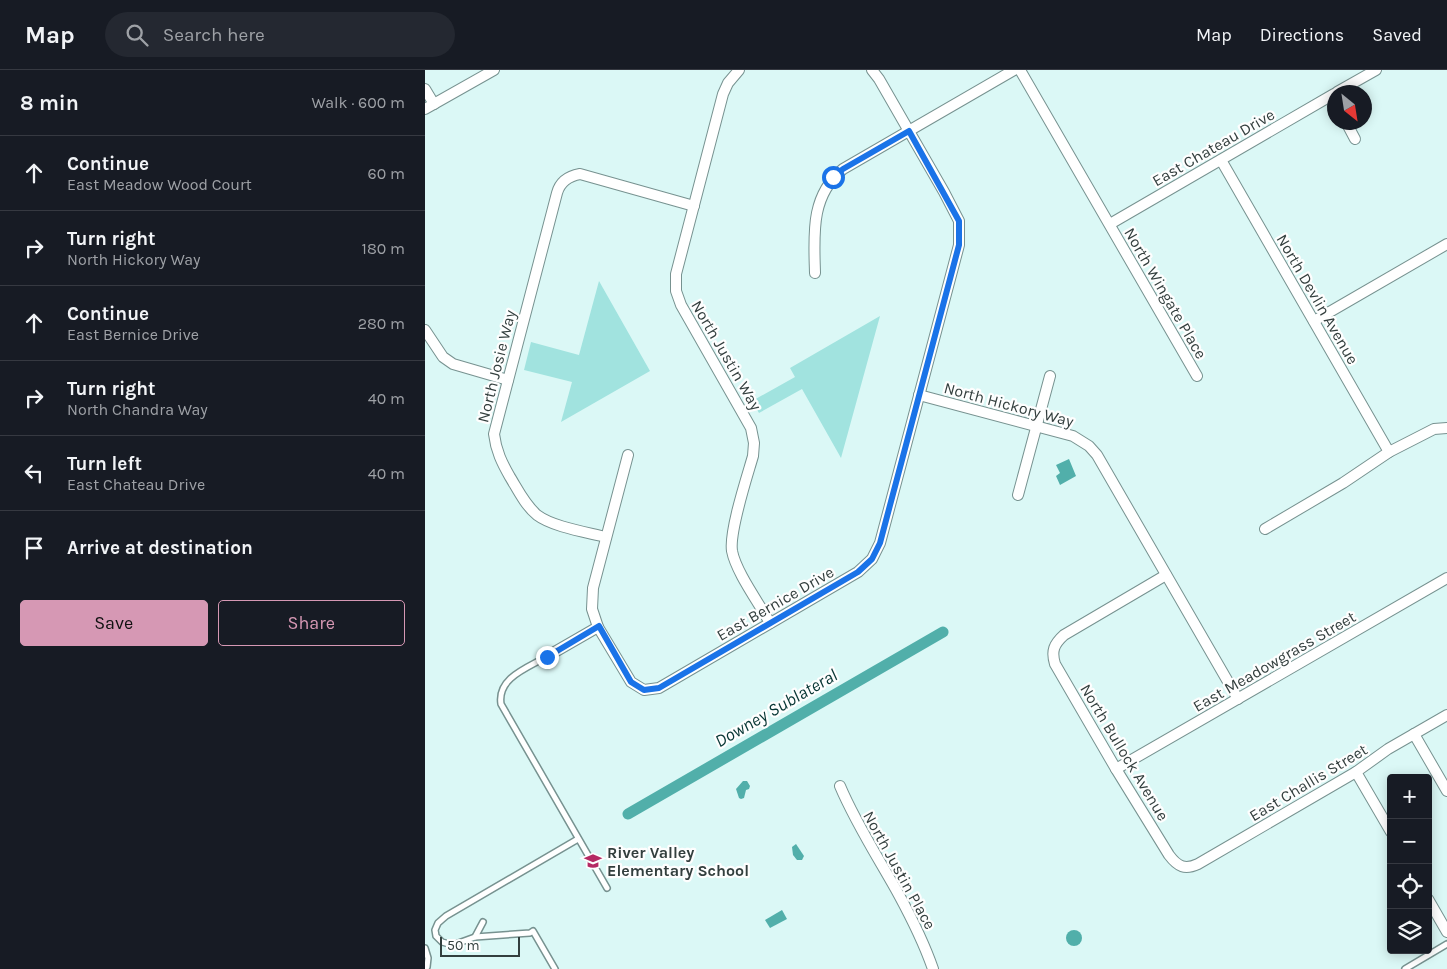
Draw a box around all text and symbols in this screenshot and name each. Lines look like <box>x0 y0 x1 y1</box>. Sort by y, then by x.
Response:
search box <box>105 12 455 57</box>
text: Map <box>25 21 75 49</box>
icon: search <box>123 21 151 49</box>
text: Search here <box>163 24 265 46</box>
text: Map <box>1196 24 1232 46</box>
text: Directions <box>1260 24 1344 46</box>
text: Saved <box>1372 24 1422 46</box>
north arrow <box>1327 85 1372 130</box>
text: 8 min <box>20 91 79 115</box>
text: Walk · 600 m <box>312 93 405 112</box>
street label: East Chateau Drive <box>1149 105 1278 190</box>
text: Continue <box>67 153 149 175</box>
icon: ahead <box>20 159 48 187</box>
text: 60 m <box>368 164 405 183</box>
route start <box>822 166 845 189</box>
text: East Meadow Wood Court <box>67 175 252 194</box>
street label: North Wingate Place <box>1120 224 1211 362</box>
text: Turn right <box>67 228 156 250</box>
street label: North Devlin Avenue <box>1273 231 1363 368</box>
icon: right <box>20 234 48 262</box>
text: 180 m <box>362 239 405 258</box>
text: North Hickory Way <box>67 250 201 269</box>
street label: North Justin Way <box>687 297 766 414</box>
text: Continue <box>67 303 149 325</box>
street label: North Josie Way <box>473 307 520 424</box>
icon: ahead <box>20 309 48 337</box>
text: 280 m <box>358 314 405 333</box>
text: East Bernice Drive <box>67 325 199 344</box>
text: Turn right <box>67 378 156 400</box>
street label: North Hickory Way <box>942 378 1076 431</box>
icon: right <box>20 384 48 412</box>
text: 40 m <box>368 389 405 408</box>
text: North Chandra Way <box>67 400 208 419</box>
text: Turn left <box>67 453 142 475</box>
icon: left <box>20 459 48 487</box>
text: 40 m <box>368 464 405 483</box>
text: East Chateau Drive <box>67 475 205 494</box>
icon: arrive <box>20 534 48 562</box>
text: Arrive at destination <box>67 537 253 559</box>
street label: East Bernice Drive <box>713 562 837 645</box>
button: Save <box>20 600 208 646</box>
button: Share <box>218 600 405 646</box>
street label: East Meadowgrass Street <box>1190 607 1359 716</box>
route end <box>536 646 559 669</box>
water label: Downey Sublateral <box>711 664 842 752</box>
street label: North Bullock Avenue <box>1076 680 1173 824</box>
street label: East Challis Street <box>1246 740 1371 825</box>
map controls <box>1387 774 1432 954</box>
button: + <box>1387 774 1432 819</box>
street label: North Justin Place <box>859 808 940 933</box>
button: − <box>1387 819 1432 864</box>
place label: River Valley Elementary School <box>607 843 749 880</box>
school or university icon: River Valley Elementary School <box>583 851 603 871</box>
button: locate <box>1387 864 1432 909</box>
button: layers <box>1387 909 1432 954</box>
scale bar <box>440 934 520 957</box>
text: 50 m <box>447 937 480 954</box>

